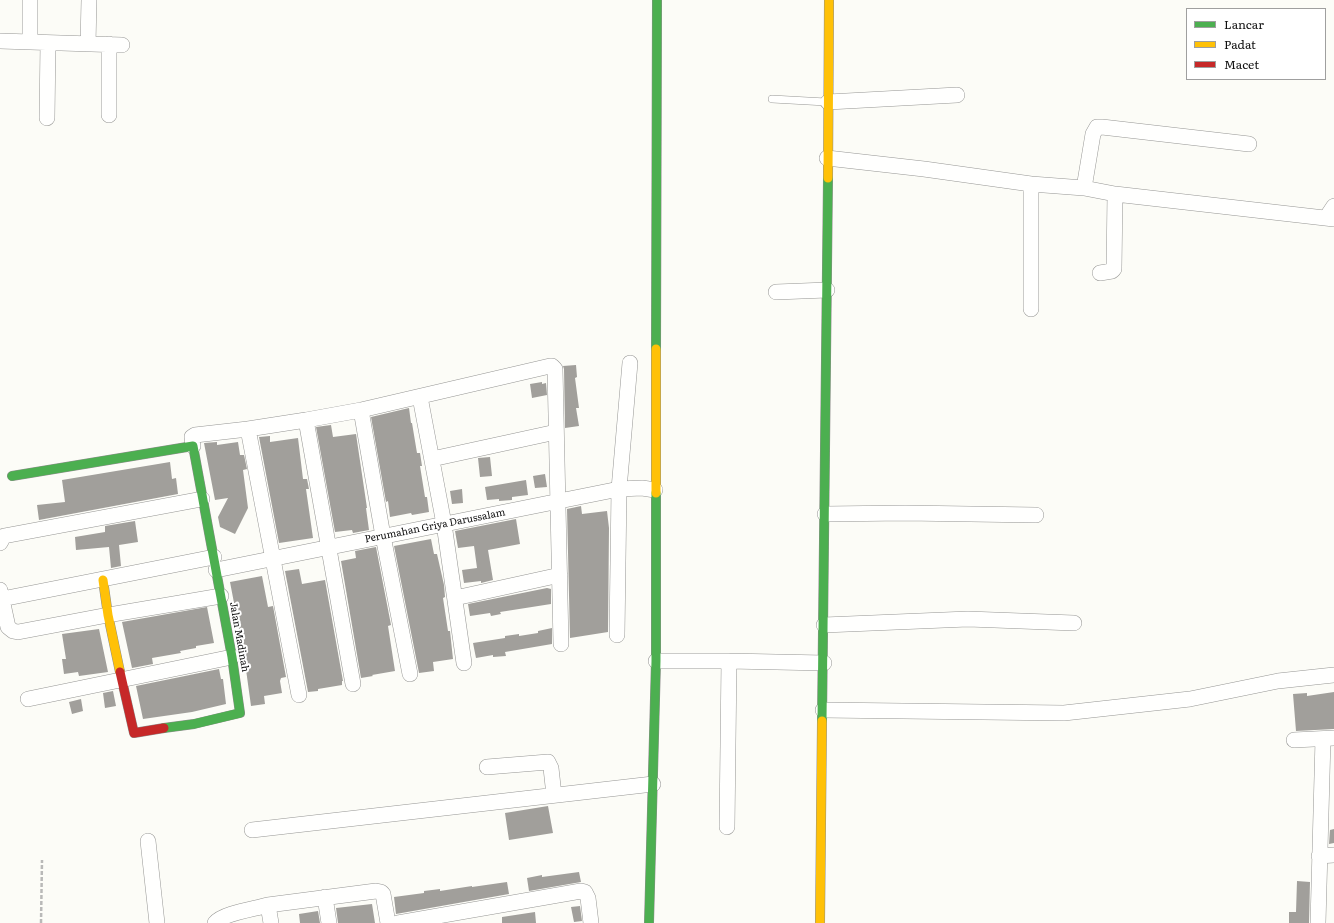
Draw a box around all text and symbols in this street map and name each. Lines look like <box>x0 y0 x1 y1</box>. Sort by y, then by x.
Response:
legend <box>1186 8 1326 80</box>
text: Lancar <box>1224 15 1264 33</box>
text: Padat <box>1224 35 1256 53</box>
text: Macet <box>1224 55 1259 73</box>
street label: Perumahan Griya Darussalam <box>364 506 506 546</box>
street label: Jalan Madinah <box>227 601 251 673</box>

